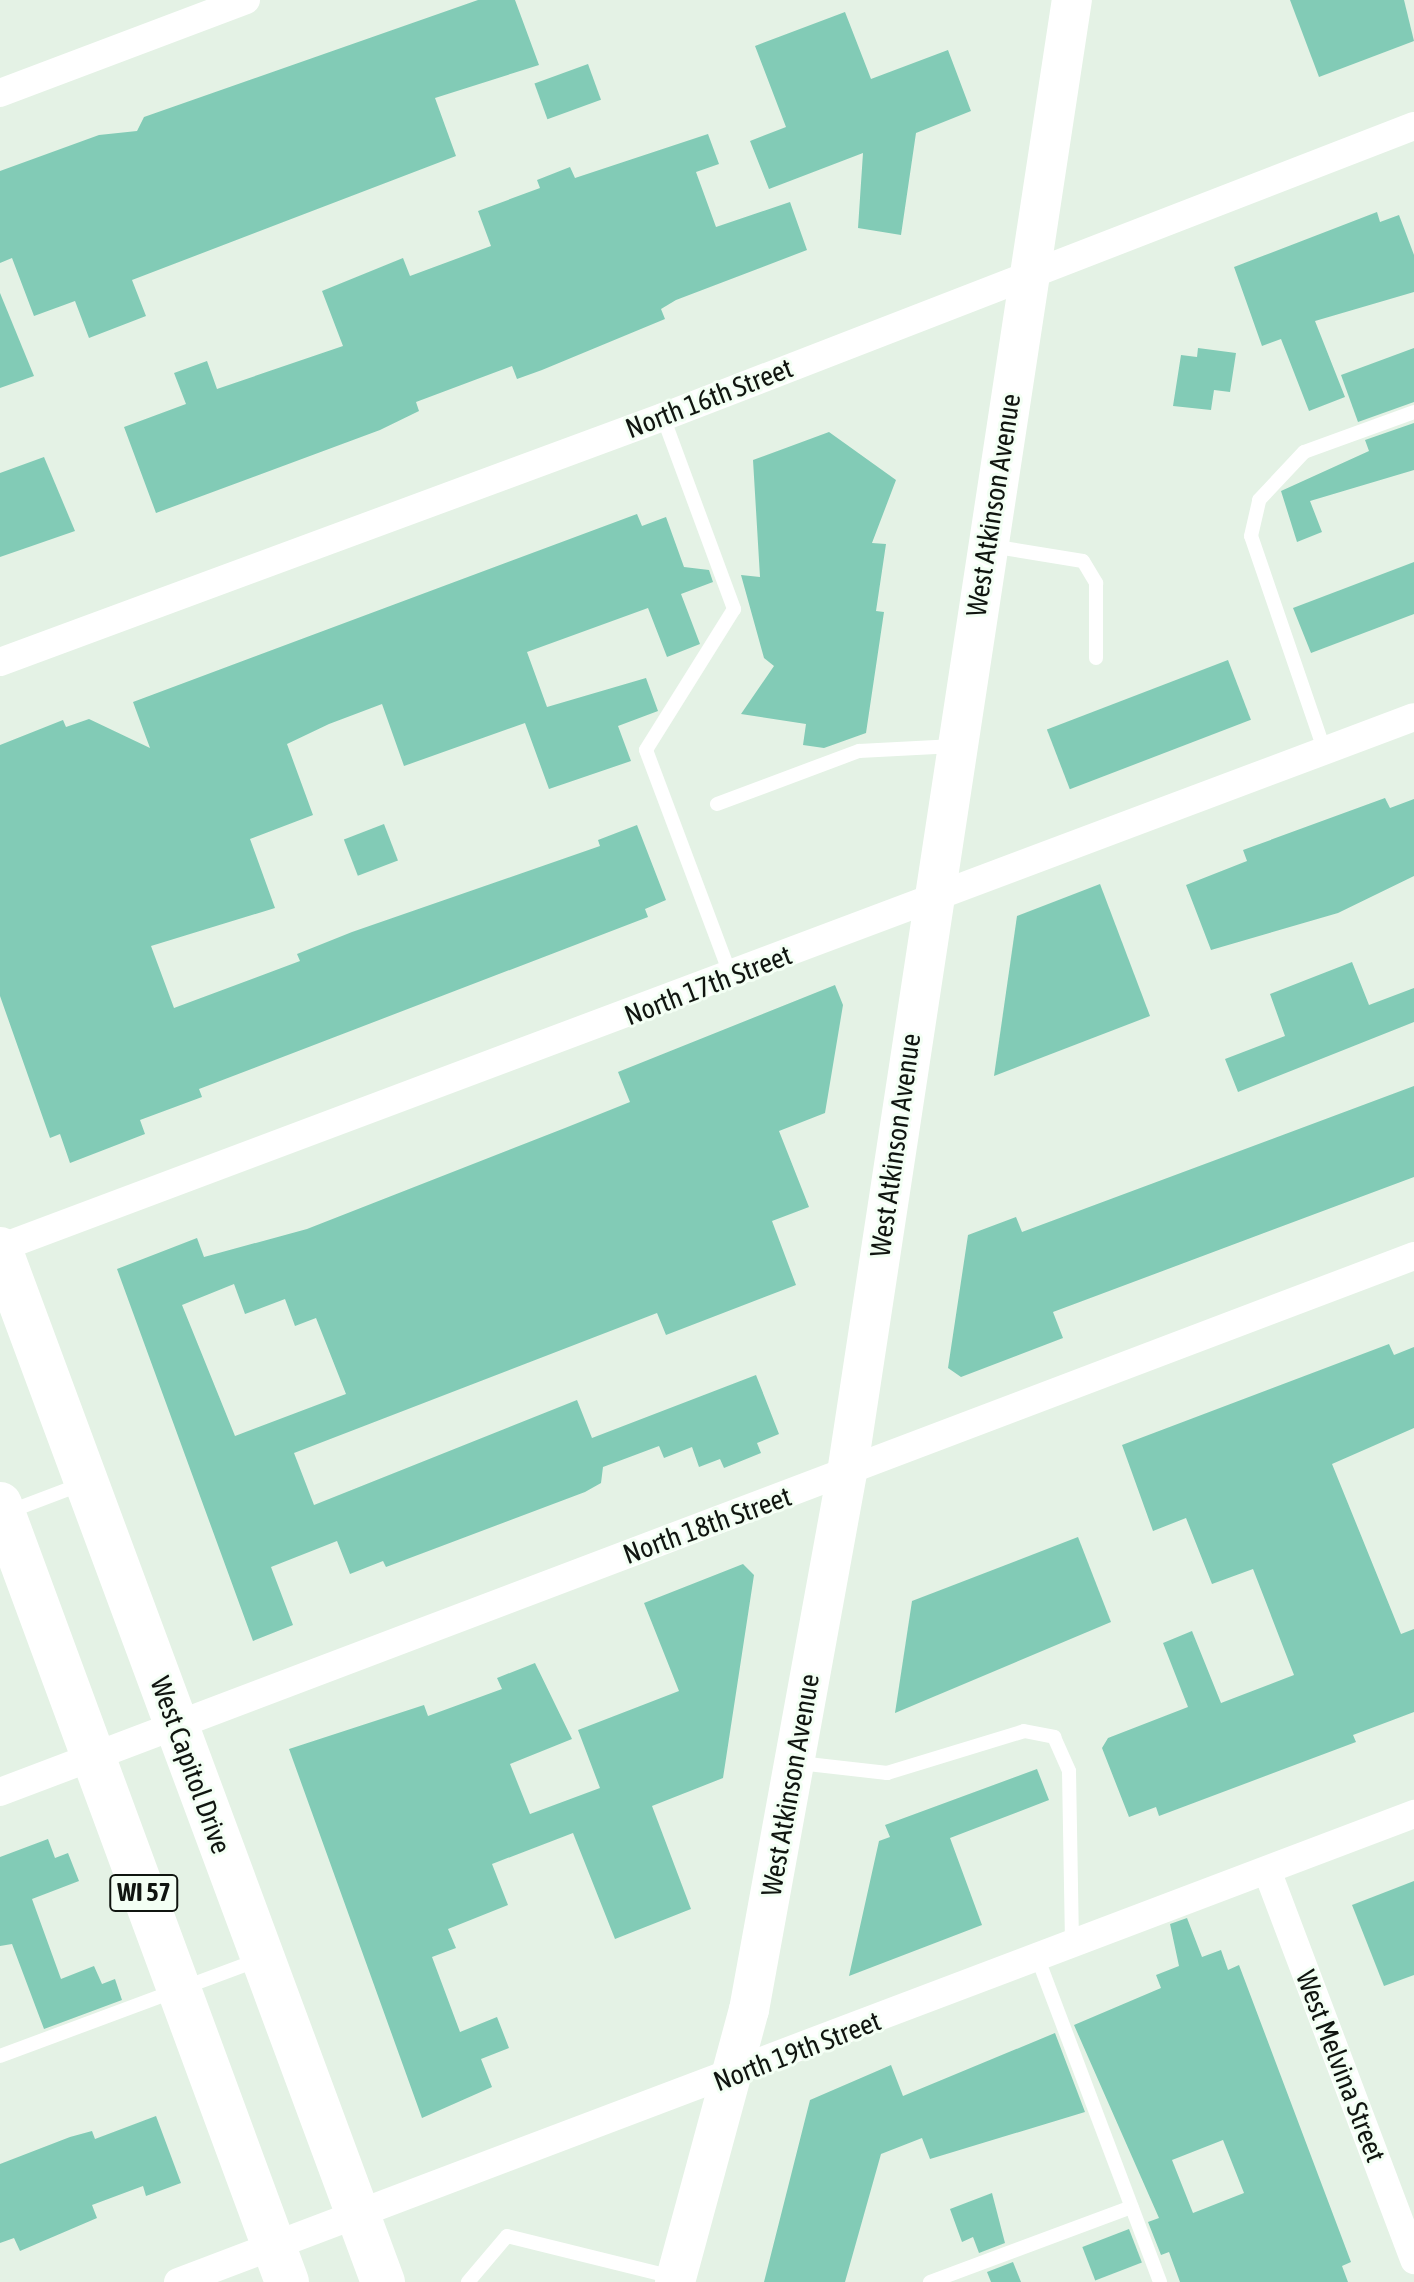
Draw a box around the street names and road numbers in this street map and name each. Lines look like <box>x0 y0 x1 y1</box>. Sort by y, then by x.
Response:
street label: North 16th Street <box>621 351 797 445</box>
street label: West Atkinson Avenue <box>959 391 1027 619</box>
street label: North 17th Street <box>620 938 796 1032</box>
street label: West Atkinson Avenue <box>863 1031 927 1259</box>
street label: North 18th Street <box>618 1479 796 1571</box>
street label: West Atkinson Avenue <box>754 1671 826 1899</box>
street label: West Capitol Drive <box>143 1672 239 1858</box>
road number: WI 57 <box>108 1871 180 1915</box>
street label: West Melvina Street <box>1289 1965 1393 2167</box>
street label: North 19th Street <box>709 2004 885 2098</box>

